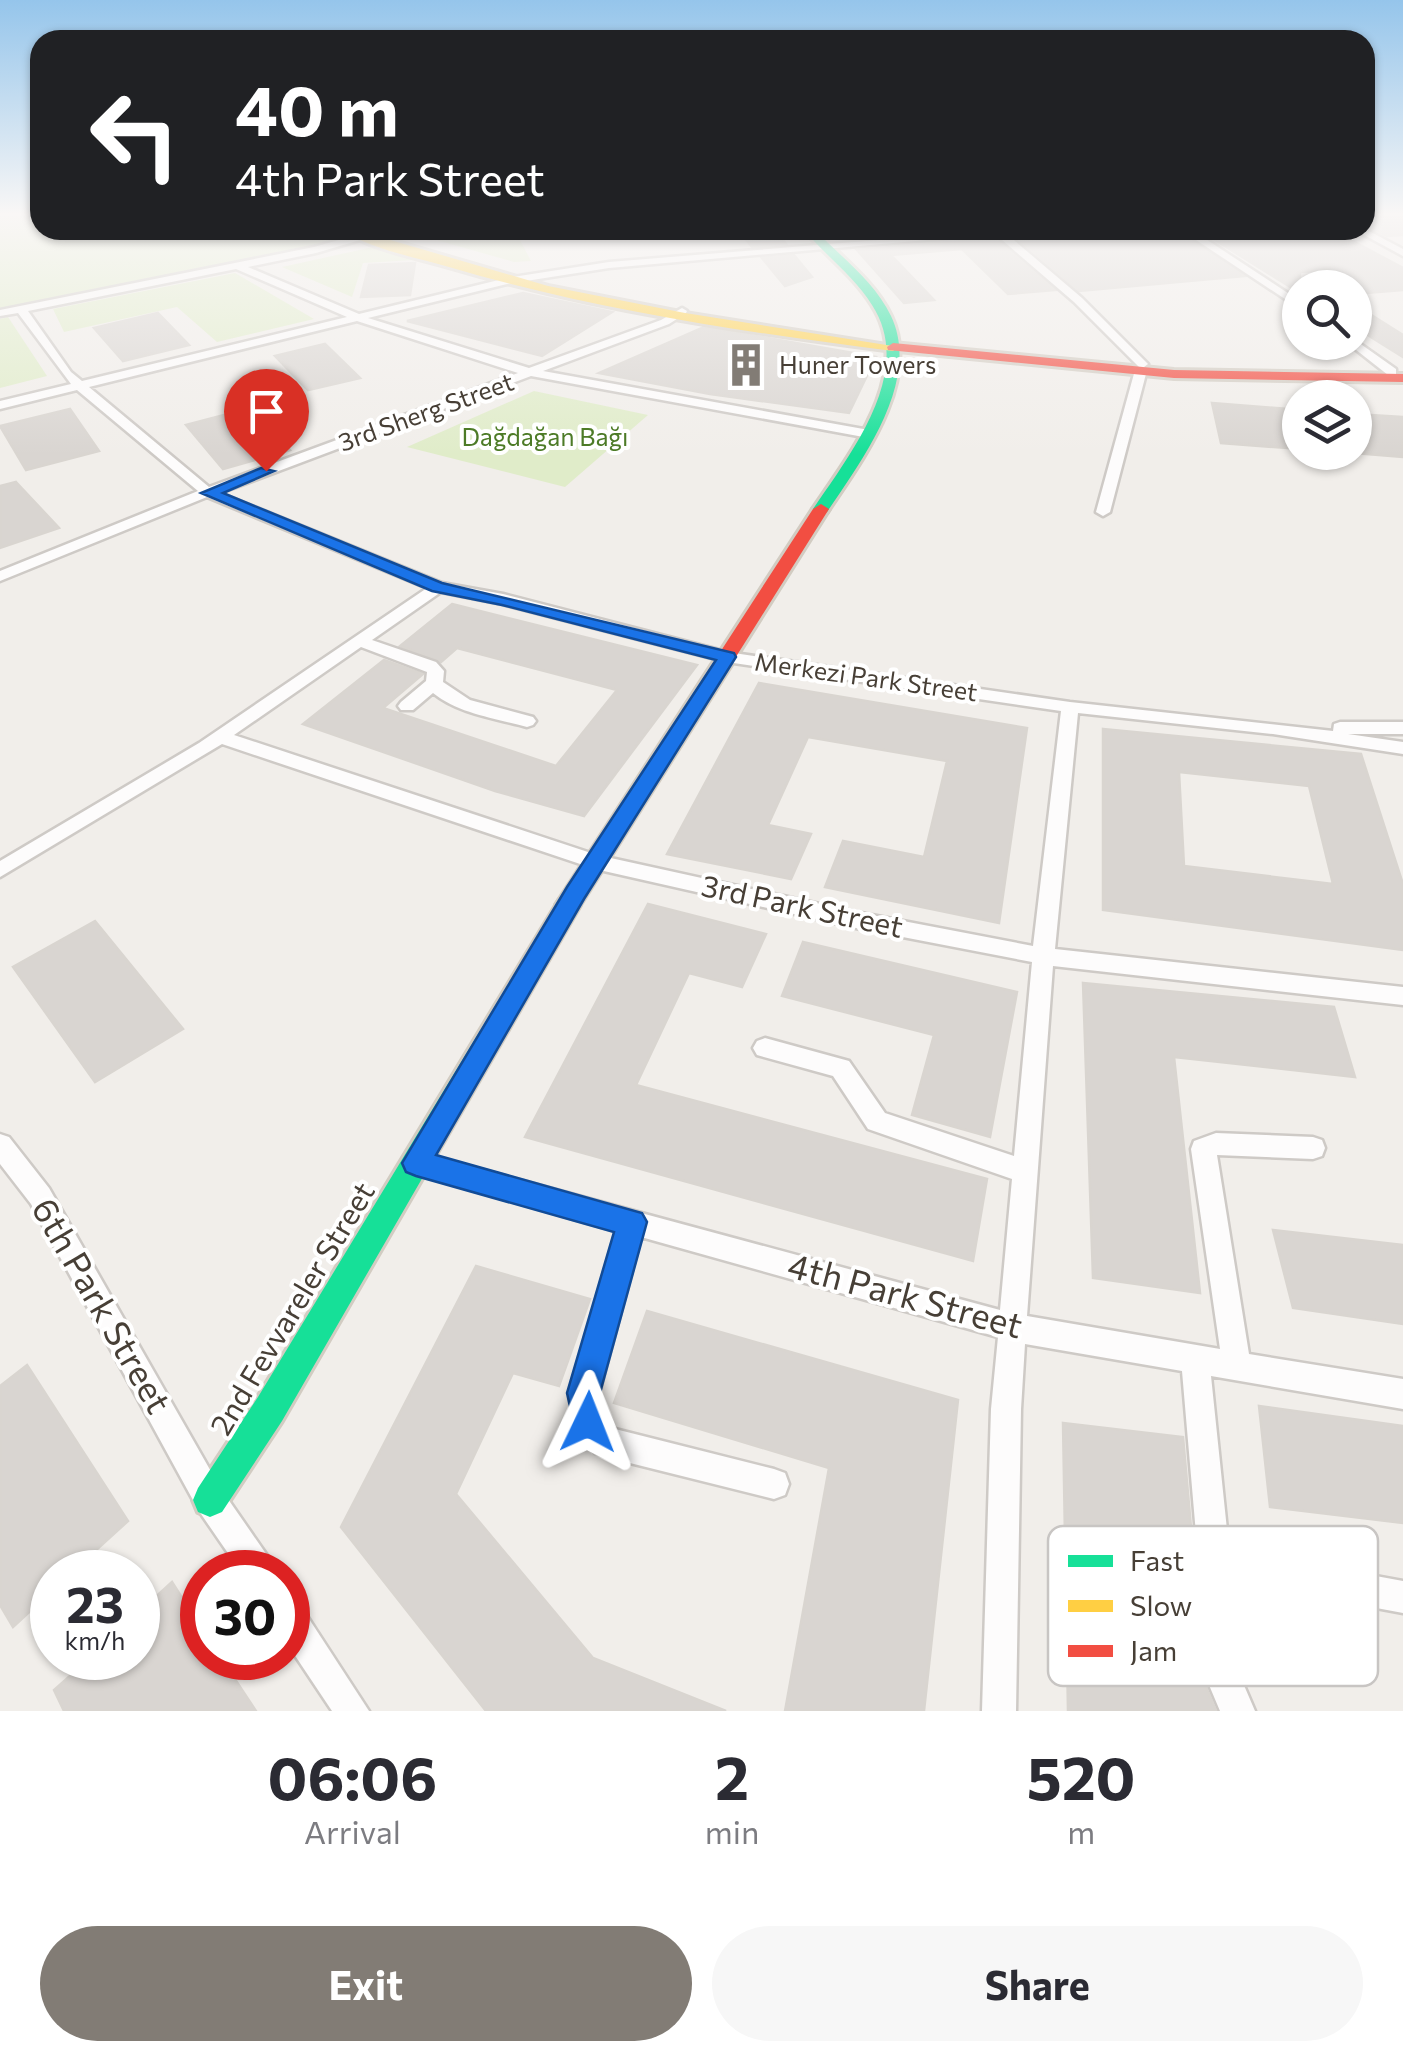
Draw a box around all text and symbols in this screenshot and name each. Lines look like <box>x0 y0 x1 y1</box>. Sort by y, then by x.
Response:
text: 40 m <box>235 65 399 150</box>
icon: left <box>70 70 200 200</box>
text: 4th Park Street <box>235 150 545 205</box>
map controls <box>1282 270 1372 470</box>
button: search <box>1282 270 1372 360</box>
building icon: Huner Towers <box>722 341 770 389</box>
place label: Huner Towers <box>779 349 936 379</box>
street label: 3rd Sherg Street <box>334 365 517 457</box>
pin <box>224 369 309 472</box>
button: layers <box>1282 380 1372 470</box>
icon: arrive <box>239 384 294 439</box>
park label: Dağdağan Bağı <box>461 421 629 451</box>
street label: Merkezi Park Street <box>753 646 979 706</box>
street label: 3rd Park Street <box>698 865 907 944</box>
street label: 2nd Fevvareler Street <box>201 1175 381 1441</box>
street label: 6th Park Street <box>24 1190 182 1420</box>
street label: 4th Park Street <box>784 1242 1028 1346</box>
position arrow <box>536 1370 640 1474</box>
legend <box>1048 1526 1378 1686</box>
text: Fast <box>1130 1543 1184 1577</box>
speed limit sign: 30 <box>180 1550 310 1680</box>
text: 23 <box>66 1572 124 1633</box>
text: Slow <box>1130 1588 1192 1622</box>
text: km/h <box>65 1625 125 1655</box>
text: Jam <box>1130 1633 1177 1667</box>
text: 06:06 <box>268 1739 437 1812</box>
text: 2 <box>715 1739 749 1812</box>
text: 520 <box>1027 1739 1135 1812</box>
text: Arrival <box>304 1811 401 1851</box>
text: min <box>705 1811 759 1851</box>
text: m <box>1067 1811 1095 1851</box>
button: Exit <box>40 1926 692 2041</box>
button: Share <box>712 1926 1363 2041</box>

